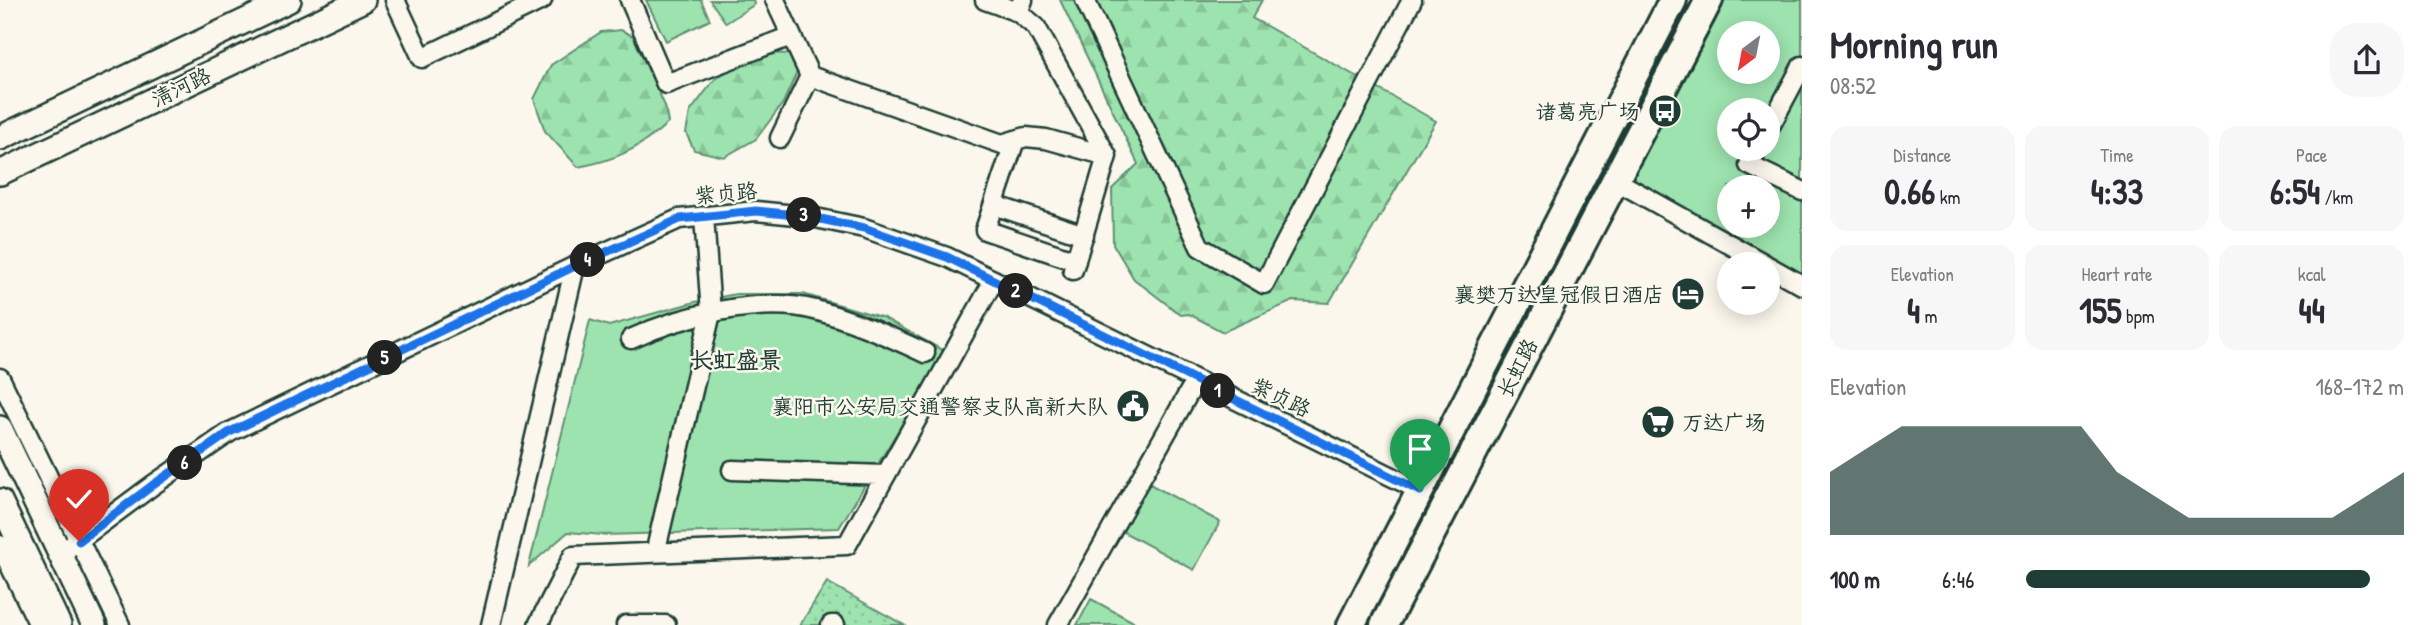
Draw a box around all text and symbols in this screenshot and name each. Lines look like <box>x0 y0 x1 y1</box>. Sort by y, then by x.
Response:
text: Morning run <box>1830 18 1998 70</box>
north arrow <box>1717 21 1780 84</box>
map controls <box>1717 21 1780 315</box>
button: share <box>2330 23 2404 97</box>
street label: 清河路 <box>146 60 216 114</box>
text: 08:52 <box>1830 70 1876 101</box>
bus stop icon: 诸葛亮广场 <box>1646 92 1684 130</box>
place label: 诸葛亮广场 <box>1535 97 1640 126</box>
button: locate <box>1717 98 1780 161</box>
text: Distance <box>1893 142 1951 168</box>
text: Time <box>2100 142 2134 168</box>
text: Pace <box>2296 142 2327 168</box>
text: 0.66 <box>1884 168 1935 215</box>
text: 4:33 <box>2091 168 2143 215</box>
text: 6:54 <box>2270 168 2320 215</box>
button: + <box>1717 175 1780 238</box>
street label: 紫贞路 <box>693 176 759 210</box>
text: km <box>1935 184 1960 210</box>
text: /km <box>2320 184 2353 210</box>
pin: 3 <box>786 198 822 232</box>
text: 3 <box>799 201 808 227</box>
pin: 4 <box>570 243 606 278</box>
text: 4 <box>584 246 591 272</box>
button: − <box>1717 252 1780 315</box>
text: Elevation <box>1891 261 1954 287</box>
text: Heart rate <box>2082 261 2152 287</box>
text: kcal <box>2298 261 2326 287</box>
pin: 2 <box>998 274 1034 308</box>
hotel icon: 襄樊万达皇冠假日酒店 <box>1669 275 1707 313</box>
text: 2 <box>1011 277 1020 303</box>
place label: 襄樊万达皇冠假日酒店 <box>1454 280 1664 309</box>
text: 4 <box>1907 287 1920 334</box>
text: 155 <box>2079 287 2122 334</box>
text: 44 <box>2299 287 2325 334</box>
text: m <box>1920 303 1938 329</box>
text: bpm <box>2122 303 2155 329</box>
street label: 长虹路 <box>1490 333 1544 403</box>
pin: 5 <box>368 340 402 376</box>
text: 5 <box>380 344 389 370</box>
district label: 长虹盛景 <box>690 344 782 375</box>
street label: 紫贞路 <box>1246 370 1316 424</box>
text: Elevation <box>1830 371 1906 402</box>
text: 168–172 m <box>2315 371 2404 402</box>
pin: 1 <box>1200 374 1236 408</box>
text: 1 <box>1214 377 1221 403</box>
public building icon: 襄阳市公安局交通警察支队高新大队 <box>1114 387 1152 425</box>
place label: 襄阳市公安局交通警察支队高新大队 <box>772 392 1108 421</box>
supermarket icon: 万达广场 <box>1639 403 1677 441</box>
place label: 万达广场 <box>1682 408 1766 437</box>
pin <box>1390 419 1450 491</box>
icon: arrive <box>1401 430 1439 468</box>
pin: 6 <box>168 446 202 480</box>
text: 6 <box>181 449 188 475</box>
pin <box>49 469 109 541</box>
icon: check <box>60 480 98 518</box>
text: 100 m <box>1830 564 1880 595</box>
text: 6:46 <box>1942 564 1974 595</box>

